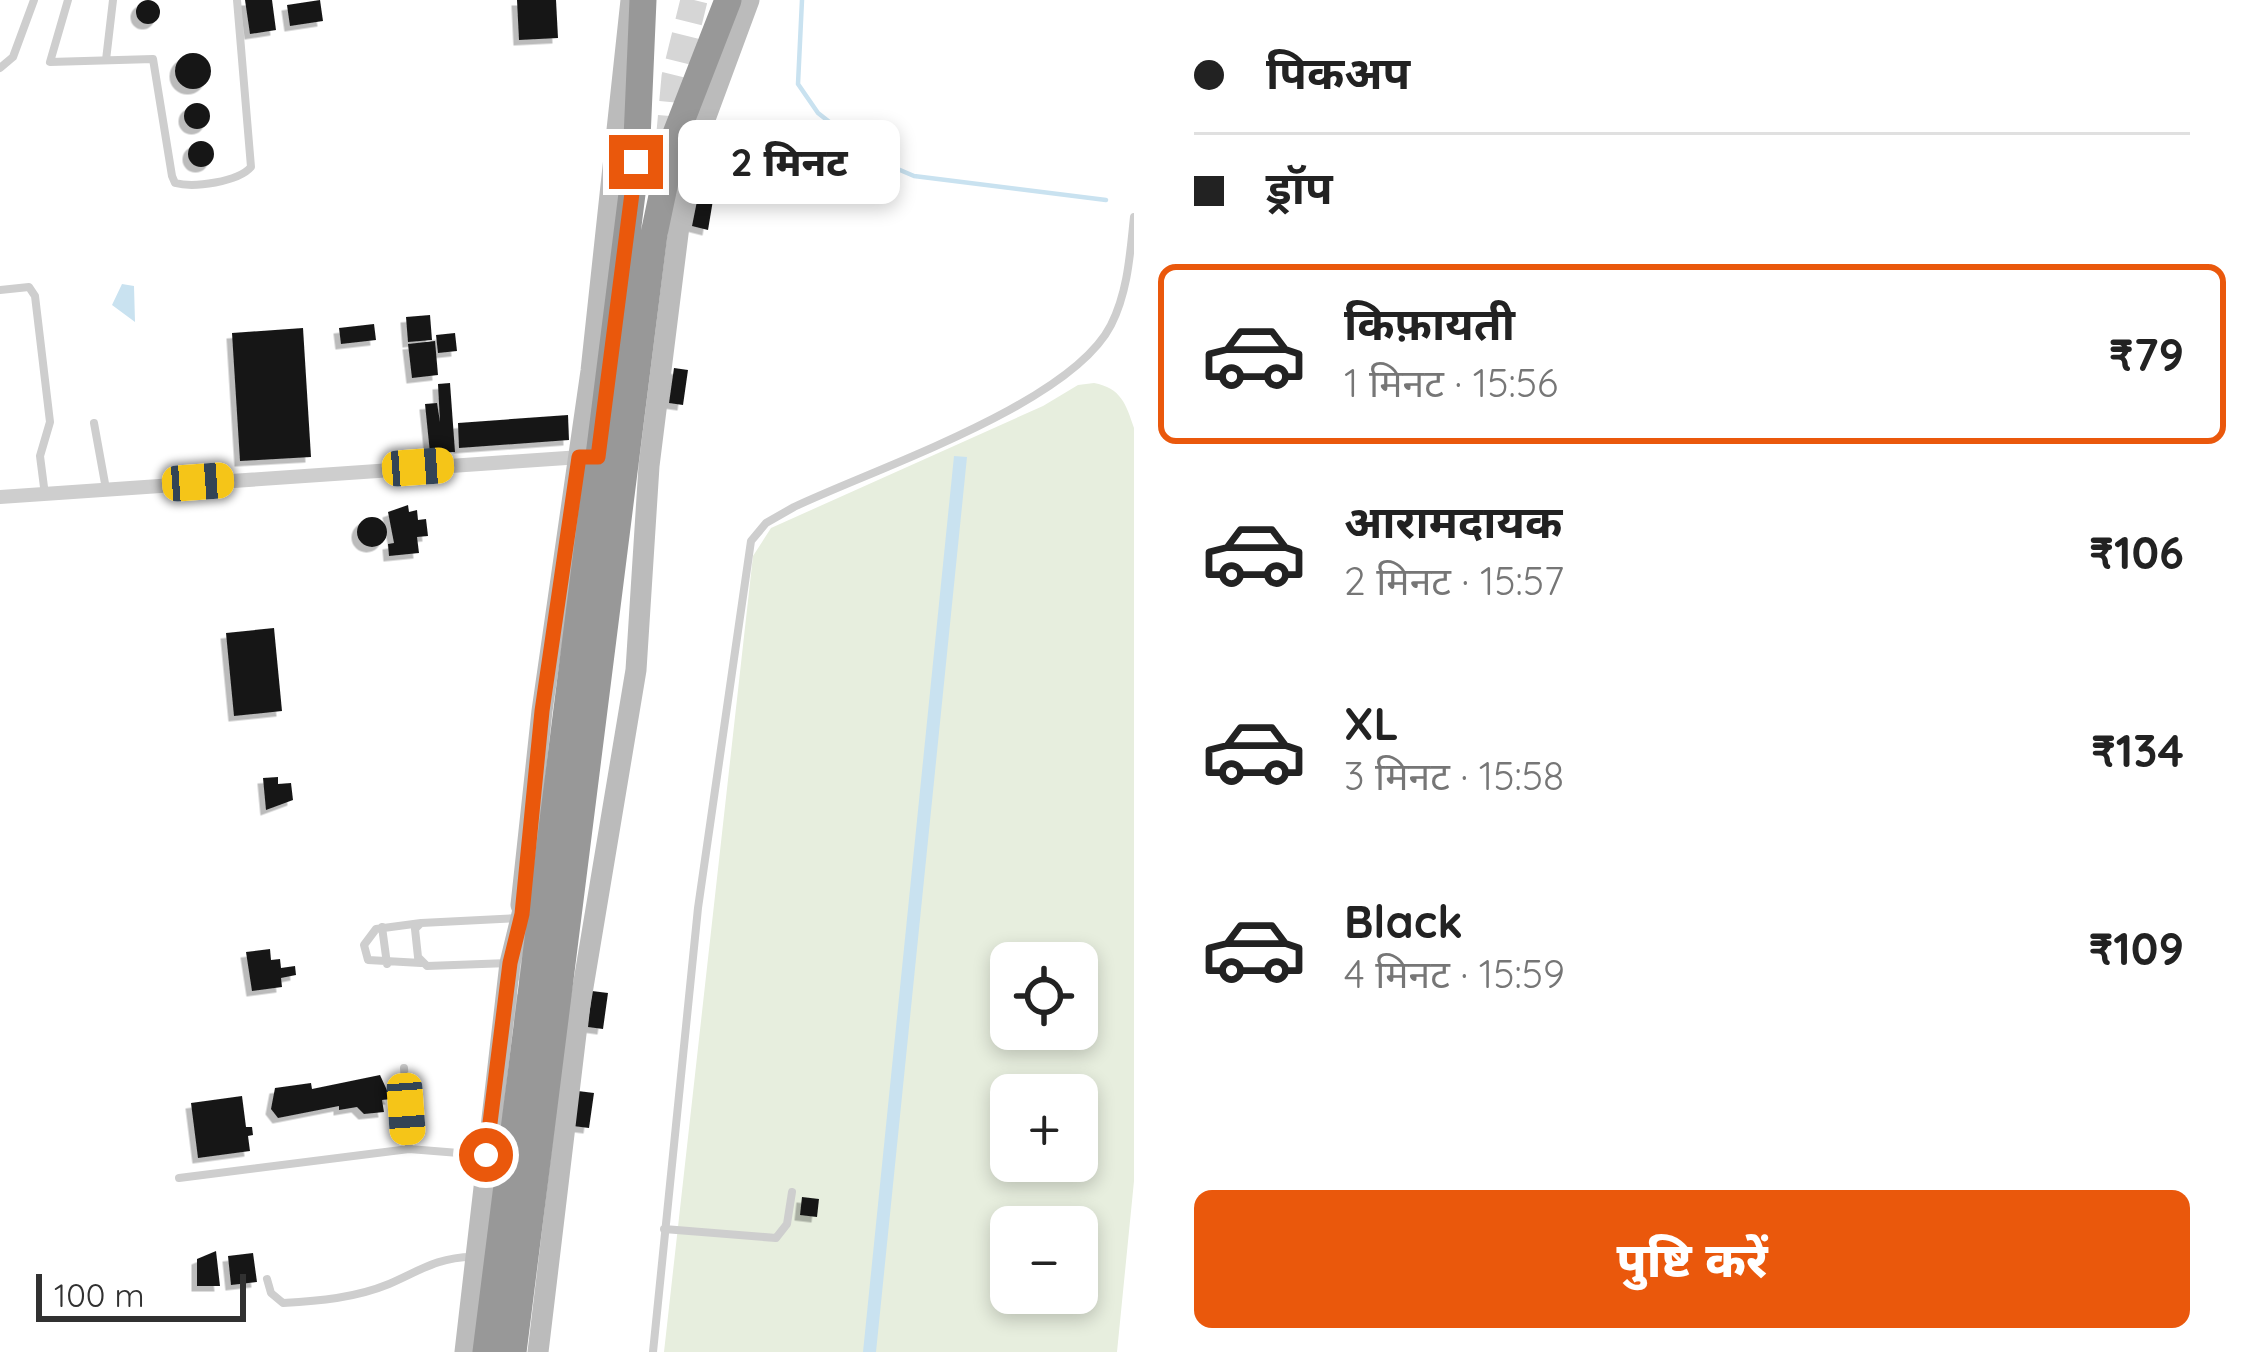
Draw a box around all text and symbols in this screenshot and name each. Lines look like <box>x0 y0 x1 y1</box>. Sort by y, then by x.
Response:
text: पिकअप <box>1266 44 1410 100</box>
callout: 2 मिनट <box>678 120 900 204</box>
route end <box>609 135 663 189</box>
text: 2 मिनट <box>730 137 848 186</box>
text: ड्रॉप <box>1266 159 1333 215</box>
text: किफ़ायती <box>1344 295 1515 351</box>
icon: car <box>1200 300 1308 408</box>
text: ₹79 <box>2109 326 2184 382</box>
text: 1 मिनट · 15:56 <box>1344 358 1558 407</box>
car <box>381 447 455 487</box>
car <box>161 462 235 502</box>
text: आरामदायक <box>1344 493 1562 549</box>
icon: car <box>1200 498 1308 606</box>
text: ₹106 <box>2089 524 2184 580</box>
text: 2 मिनट · 15:57 <box>1344 556 1564 605</box>
text: XL <box>1344 695 1399 751</box>
icon: car <box>1200 696 1308 804</box>
text: ₹134 <box>2091 722 2184 778</box>
text: 3 मिनट · 15:58 <box>1344 751 1564 800</box>
text: Black <box>1344 893 1463 949</box>
icon: car <box>1200 894 1308 1002</box>
text: ₹109 <box>2088 920 2184 976</box>
map controls <box>990 942 1098 1314</box>
button: locate <box>990 942 1098 1050</box>
text: 4 मिनट · 15:59 <box>1344 949 1565 998</box>
car <box>386 1072 426 1146</box>
button: + <box>990 1074 1098 1182</box>
route start <box>459 1128 513 1182</box>
button: पुष्टि करें <box>1194 1190 2190 1328</box>
button: − <box>990 1206 1098 1314</box>
scale bar <box>36 1268 246 1321</box>
text: 100 m <box>54 1274 145 1315</box>

